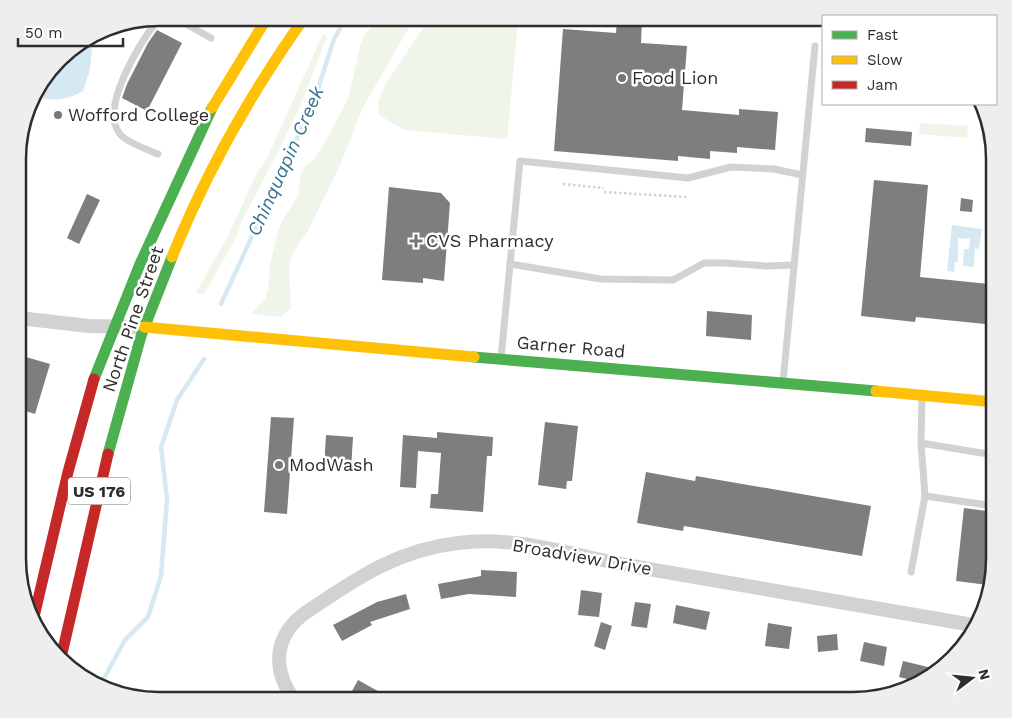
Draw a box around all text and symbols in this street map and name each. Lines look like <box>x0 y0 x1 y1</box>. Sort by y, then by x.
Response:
scale bar <box>18 15 122 47</box>
legend <box>822 15 997 105</box>
text: 50 m <box>25 24 62 42</box>
text: Fast <box>867 26 899 44</box>
text: Slow <box>867 51 903 69</box>
place label: Food Lion <box>632 67 719 88</box>
marker: Food Lion <box>616 72 628 84</box>
text: Jam <box>867 76 898 94</box>
water label: Chinquapin Creek <box>242 82 329 240</box>
place label: Wofford College <box>68 104 209 125</box>
marker: Wofford College <box>52 109 64 121</box>
place label: CVS Pharmacy <box>426 230 554 251</box>
marker: CVS Pharmacy <box>410 235 422 247</box>
street label: North Pine Street <box>98 243 168 395</box>
street label: Garner Road <box>516 331 626 362</box>
place label: ModWash <box>289 454 374 475</box>
marker: ModWash <box>273 459 285 471</box>
road number: US 176 <box>68 478 130 504</box>
street label: Broadview Drive <box>511 534 653 579</box>
north arrow <box>947 653 997 703</box>
text: N <box>975 667 994 682</box>

